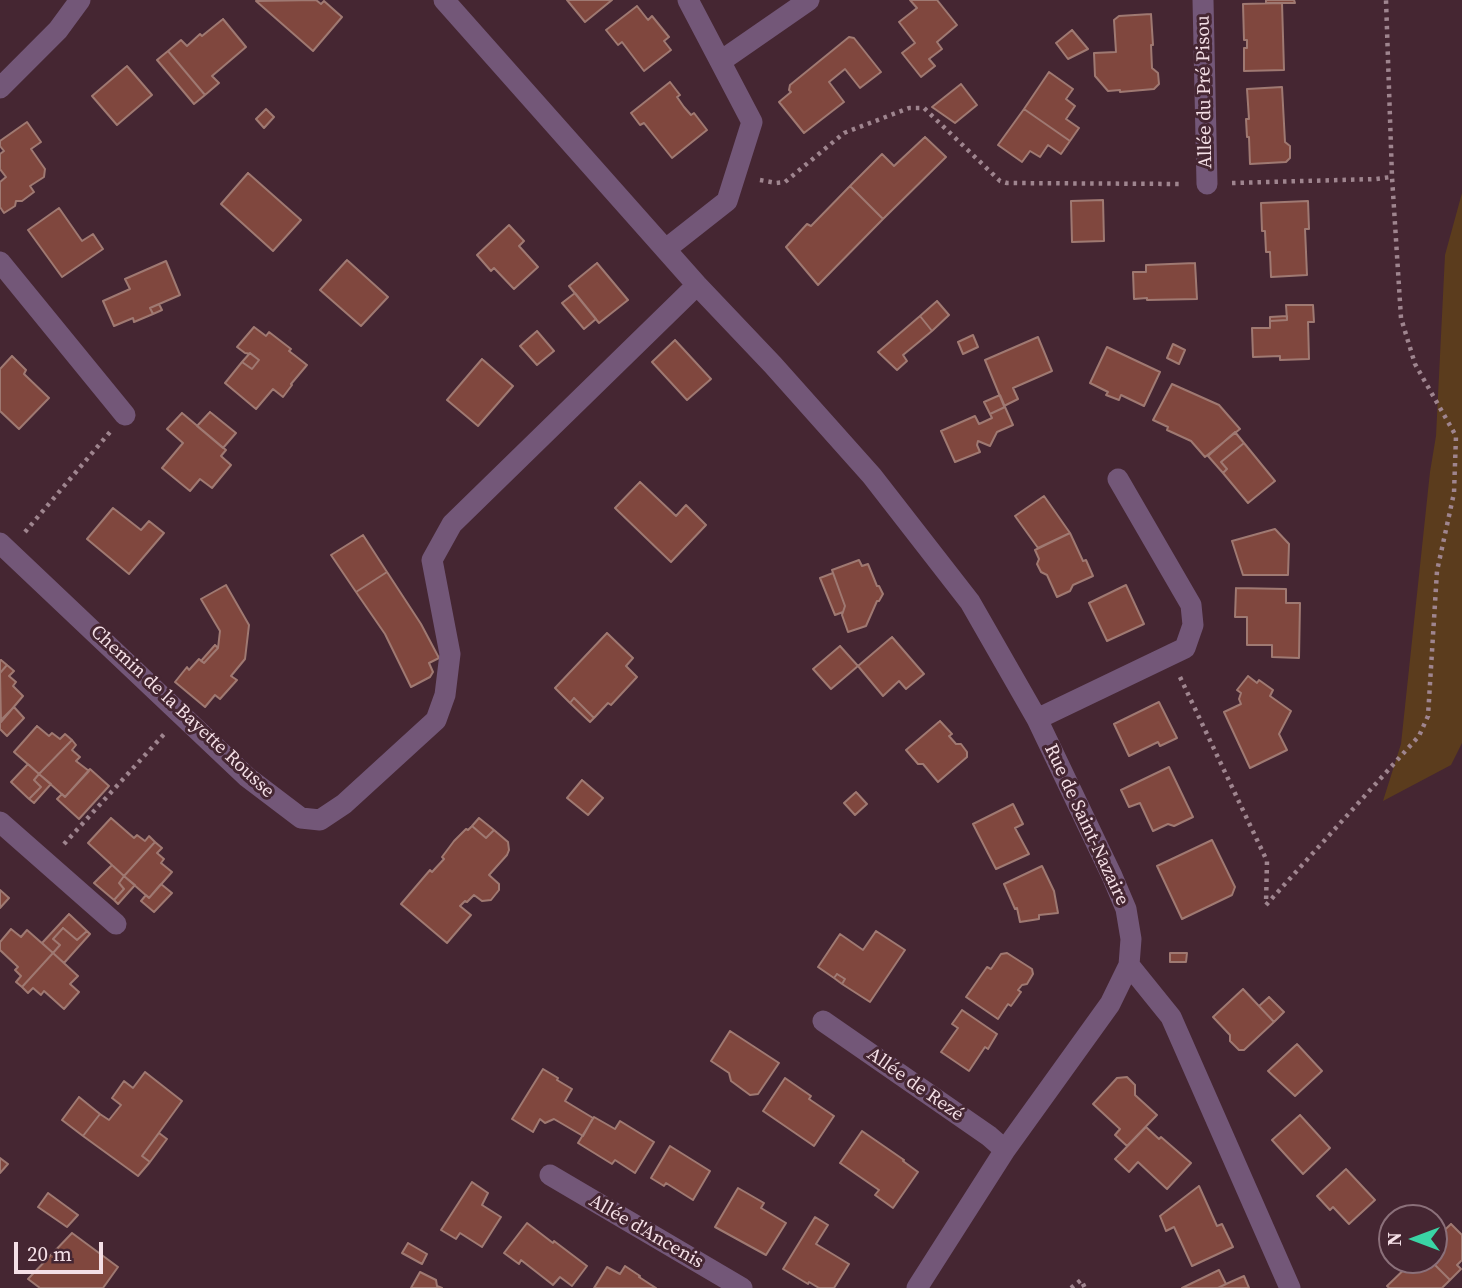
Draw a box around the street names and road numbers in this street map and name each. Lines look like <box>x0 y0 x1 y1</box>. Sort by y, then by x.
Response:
street label: Allée du Pré Pisou <box>1192 15 1218 169</box>
street label: Chemin de la Bayette Rousse <box>85 621 279 803</box>
street label: Rue de Saint-Nazaire <box>1039 741 1133 909</box>
street label: Allée de Rezé <box>862 1043 968 1127</box>
street label: Allée d'Ancenis <box>585 1190 707 1274</box>

